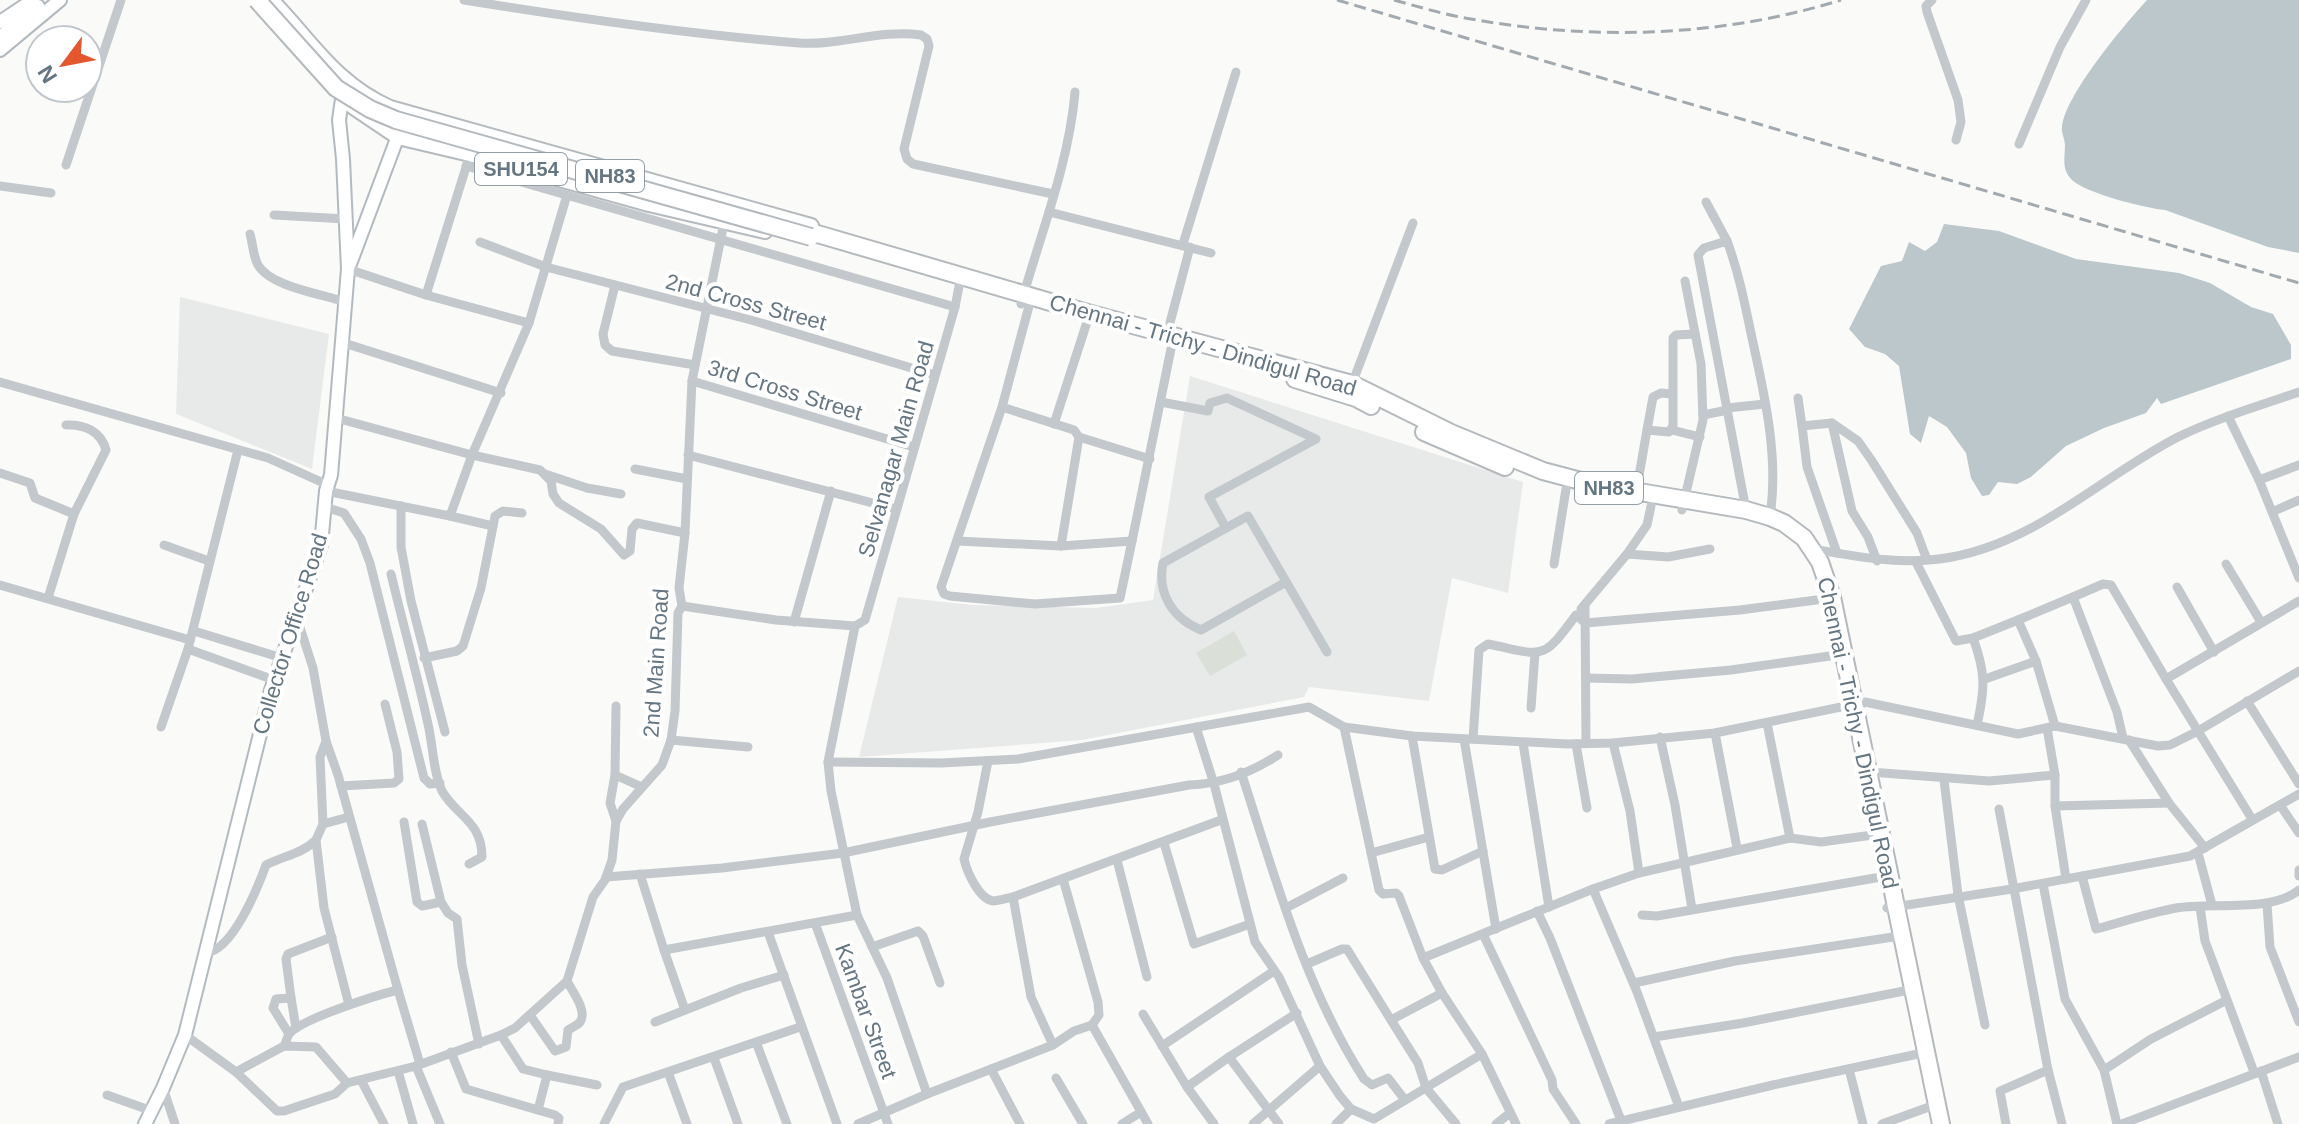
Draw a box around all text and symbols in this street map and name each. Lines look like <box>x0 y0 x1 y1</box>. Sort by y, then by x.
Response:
north arrow <box>24 24 104 104</box>
text: N <box>33 61 62 88</box>
road number: SHU154 <box>475 153 567 185</box>
road number: NH83 <box>576 160 644 192</box>
street label: 2nd Cross Street <box>663 269 829 335</box>
street label: Chennai - Trichy - Dindigul Road <box>1047 289 1359 401</box>
street label: Selvanagar Main Road <box>853 338 939 560</box>
street label: 3rd Cross Street <box>705 355 865 425</box>
road number: NH83 <box>1575 472 1643 504</box>
street label: Collector Office Road <box>248 531 332 737</box>
street label: Chennai - Trichy - Dindigul Road <box>1813 575 1903 891</box>
street label: 2nd Main Road <box>638 588 674 738</box>
street label: Kambar Street <box>830 940 902 1082</box>

